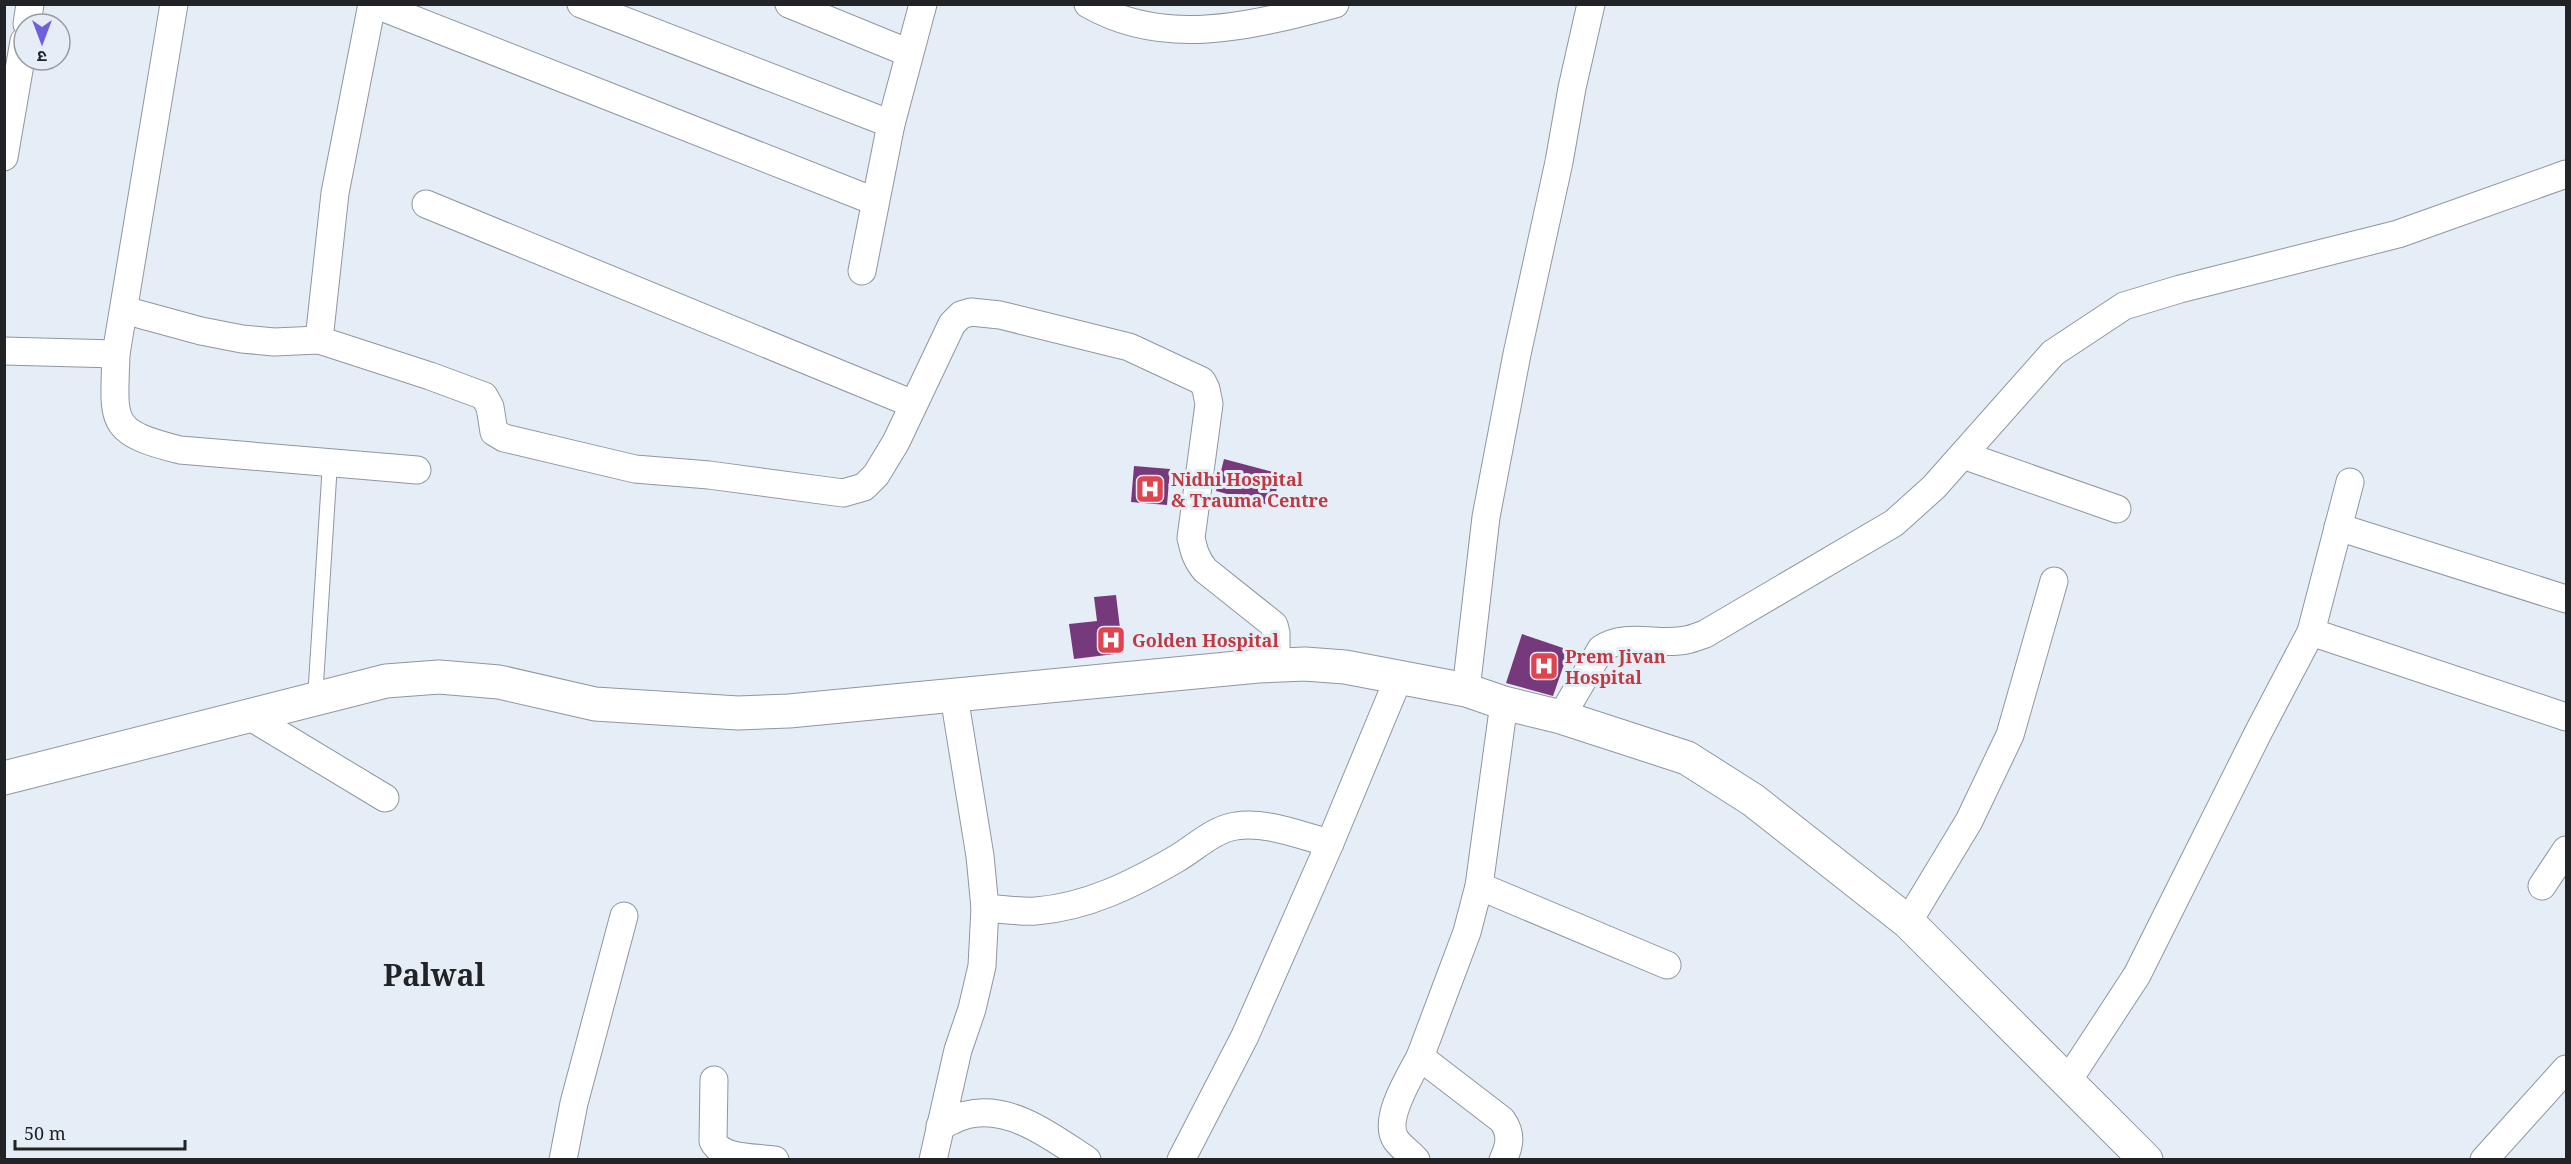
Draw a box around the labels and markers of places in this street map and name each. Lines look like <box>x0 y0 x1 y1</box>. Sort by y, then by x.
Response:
place label: Nidhi Hospital & Trauma Centre <box>1171 467 1328 512</box>
hospital icon: Nidhi Hospital & Trauma Centre <box>1134 473 1166 505</box>
hospital icon: Golden Hospital <box>1095 624 1127 656</box>
place label: Golden Hospital <box>1132 628 1279 652</box>
place label: Prem Jivan Hospital <box>1565 644 1666 689</box>
hospital icon: Prem Jivan Hospital <box>1528 650 1560 682</box>

